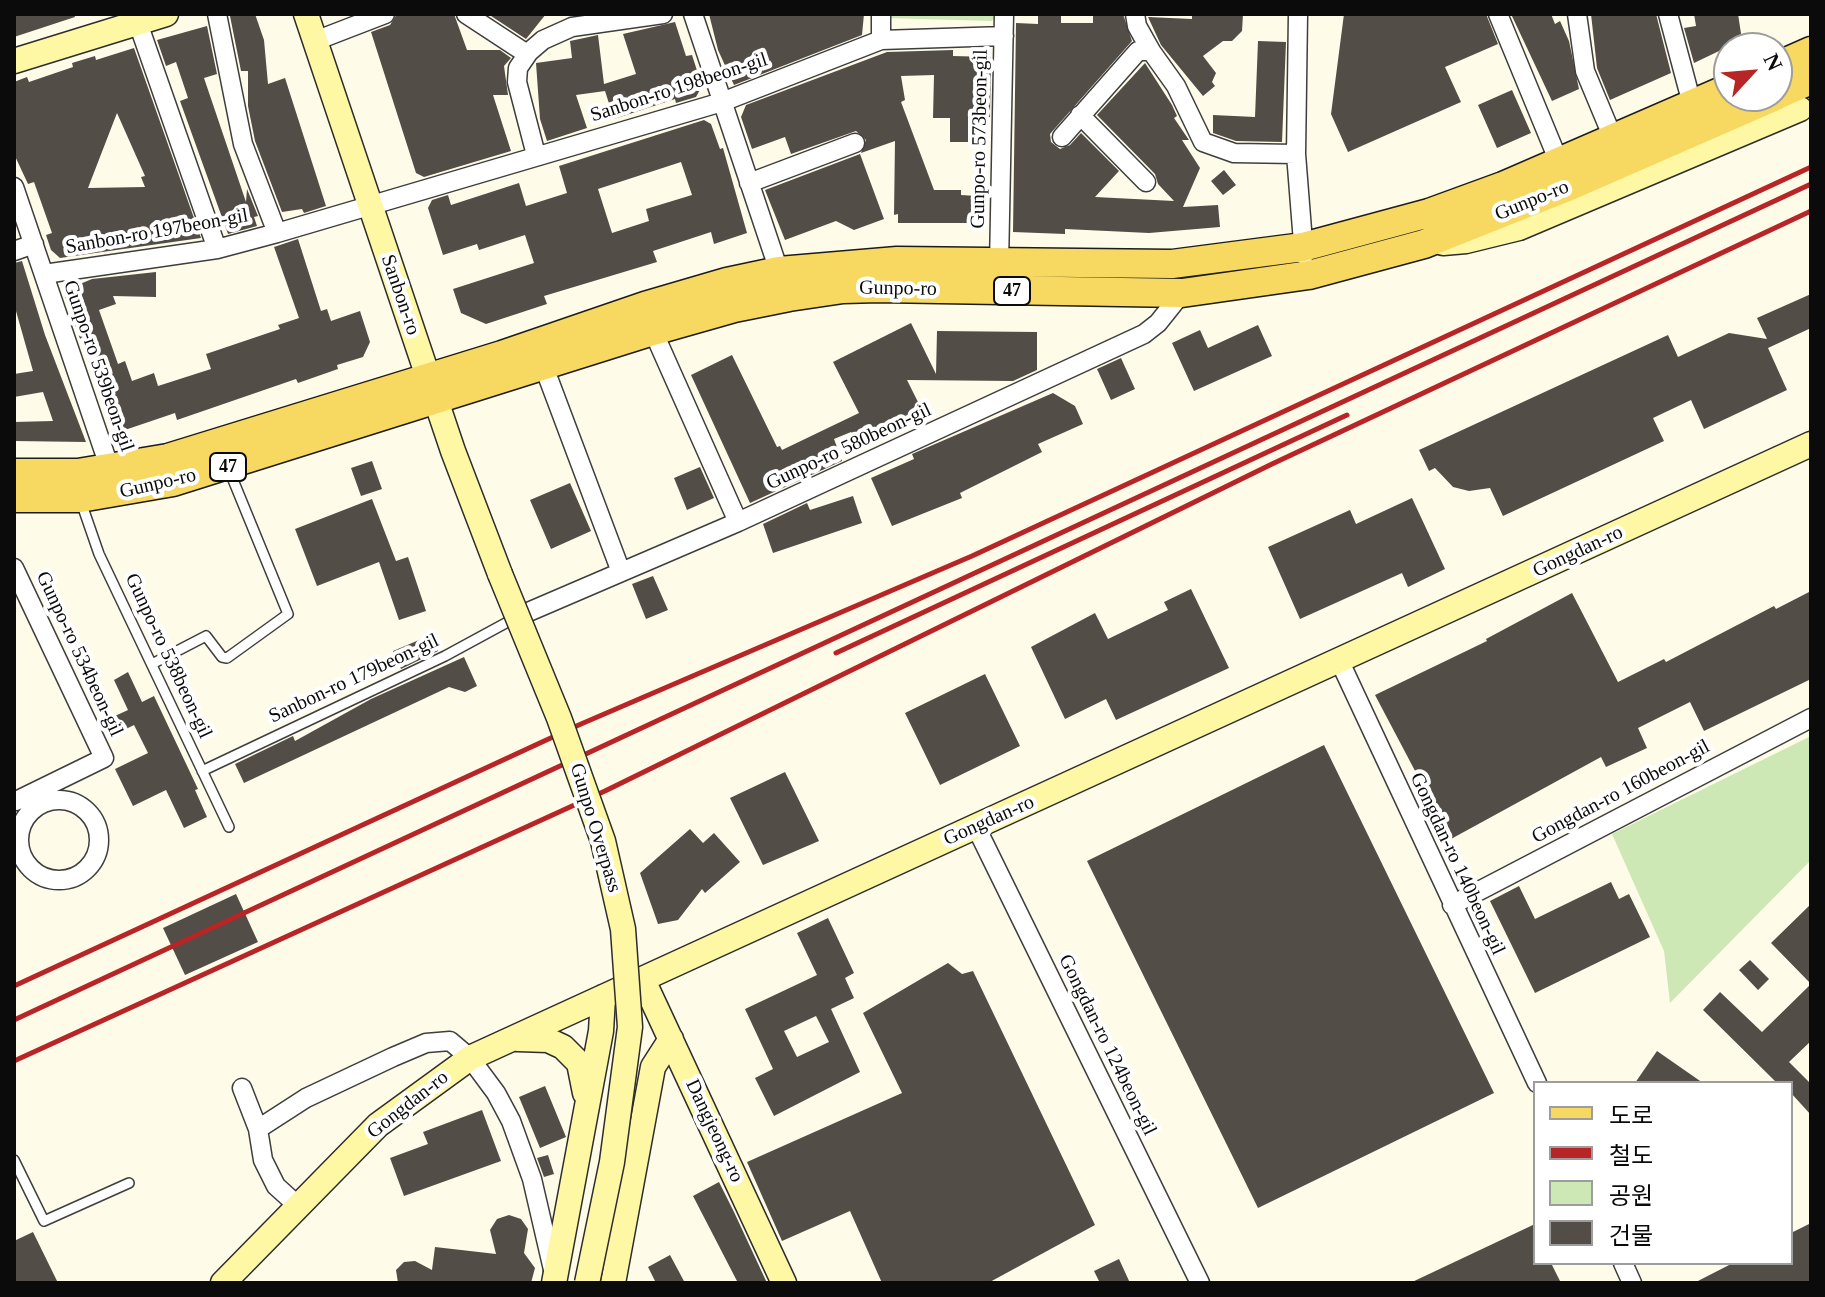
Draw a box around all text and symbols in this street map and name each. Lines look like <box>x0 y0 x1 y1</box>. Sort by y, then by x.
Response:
north arrow <box>1713 32 1793 112</box>
street label: Sanbon-ro 198beon-gil <box>587 48 771 128</box>
street label: Gunpo-ro 573beon-gil <box>966 49 994 229</box>
text: N <box>1759 50 1788 75</box>
street label: Gunpo-ro <box>1491 175 1573 227</box>
street label: Sanbon-ro 197beon-gil <box>64 204 250 260</box>
street label: Sanbon-ro <box>375 252 425 338</box>
street label: Gunpo-ro <box>859 276 937 302</box>
street label: Gunpo-ro 539beon-gil <box>57 277 139 455</box>
road number: 47 <box>994 277 1030 305</box>
street label: Gunpo-ro 580beon-gil <box>763 398 935 496</box>
road number: 47 <box>210 453 246 481</box>
street label: Gunpo-ro <box>117 464 199 504</box>
street label: Gongdan-ro <box>1529 521 1627 583</box>
street label: Gunpo-ro 534beon-gil <box>30 568 128 740</box>
street label: Gunpo-ro 538beon-gil <box>119 570 217 742</box>
street label: Sanbon-ro 179beon-gil <box>265 629 443 729</box>
street label: Gongdan-ro 160beon-gil <box>1528 735 1714 849</box>
street label: Gunpo Overpass <box>564 760 626 896</box>
street label: Gongdan-ro 140beon-gil <box>1404 769 1510 959</box>
street label: Gongdan-ro <box>940 790 1038 852</box>
street label: Gongdan-ro 124beon-gil <box>1053 951 1161 1139</box>
street label: Gongdan-ro <box>363 1066 453 1144</box>
street label: Dangjeong-ro <box>680 1076 748 1186</box>
legend <box>1533 1081 1793 1265</box>
text: 도로 <box>1609 1103 1653 1129</box>
text: 철도 <box>1609 1143 1653 1169</box>
text: 공원 <box>1609 1183 1653 1209</box>
text: 건물 <box>1609 1223 1653 1249</box>

